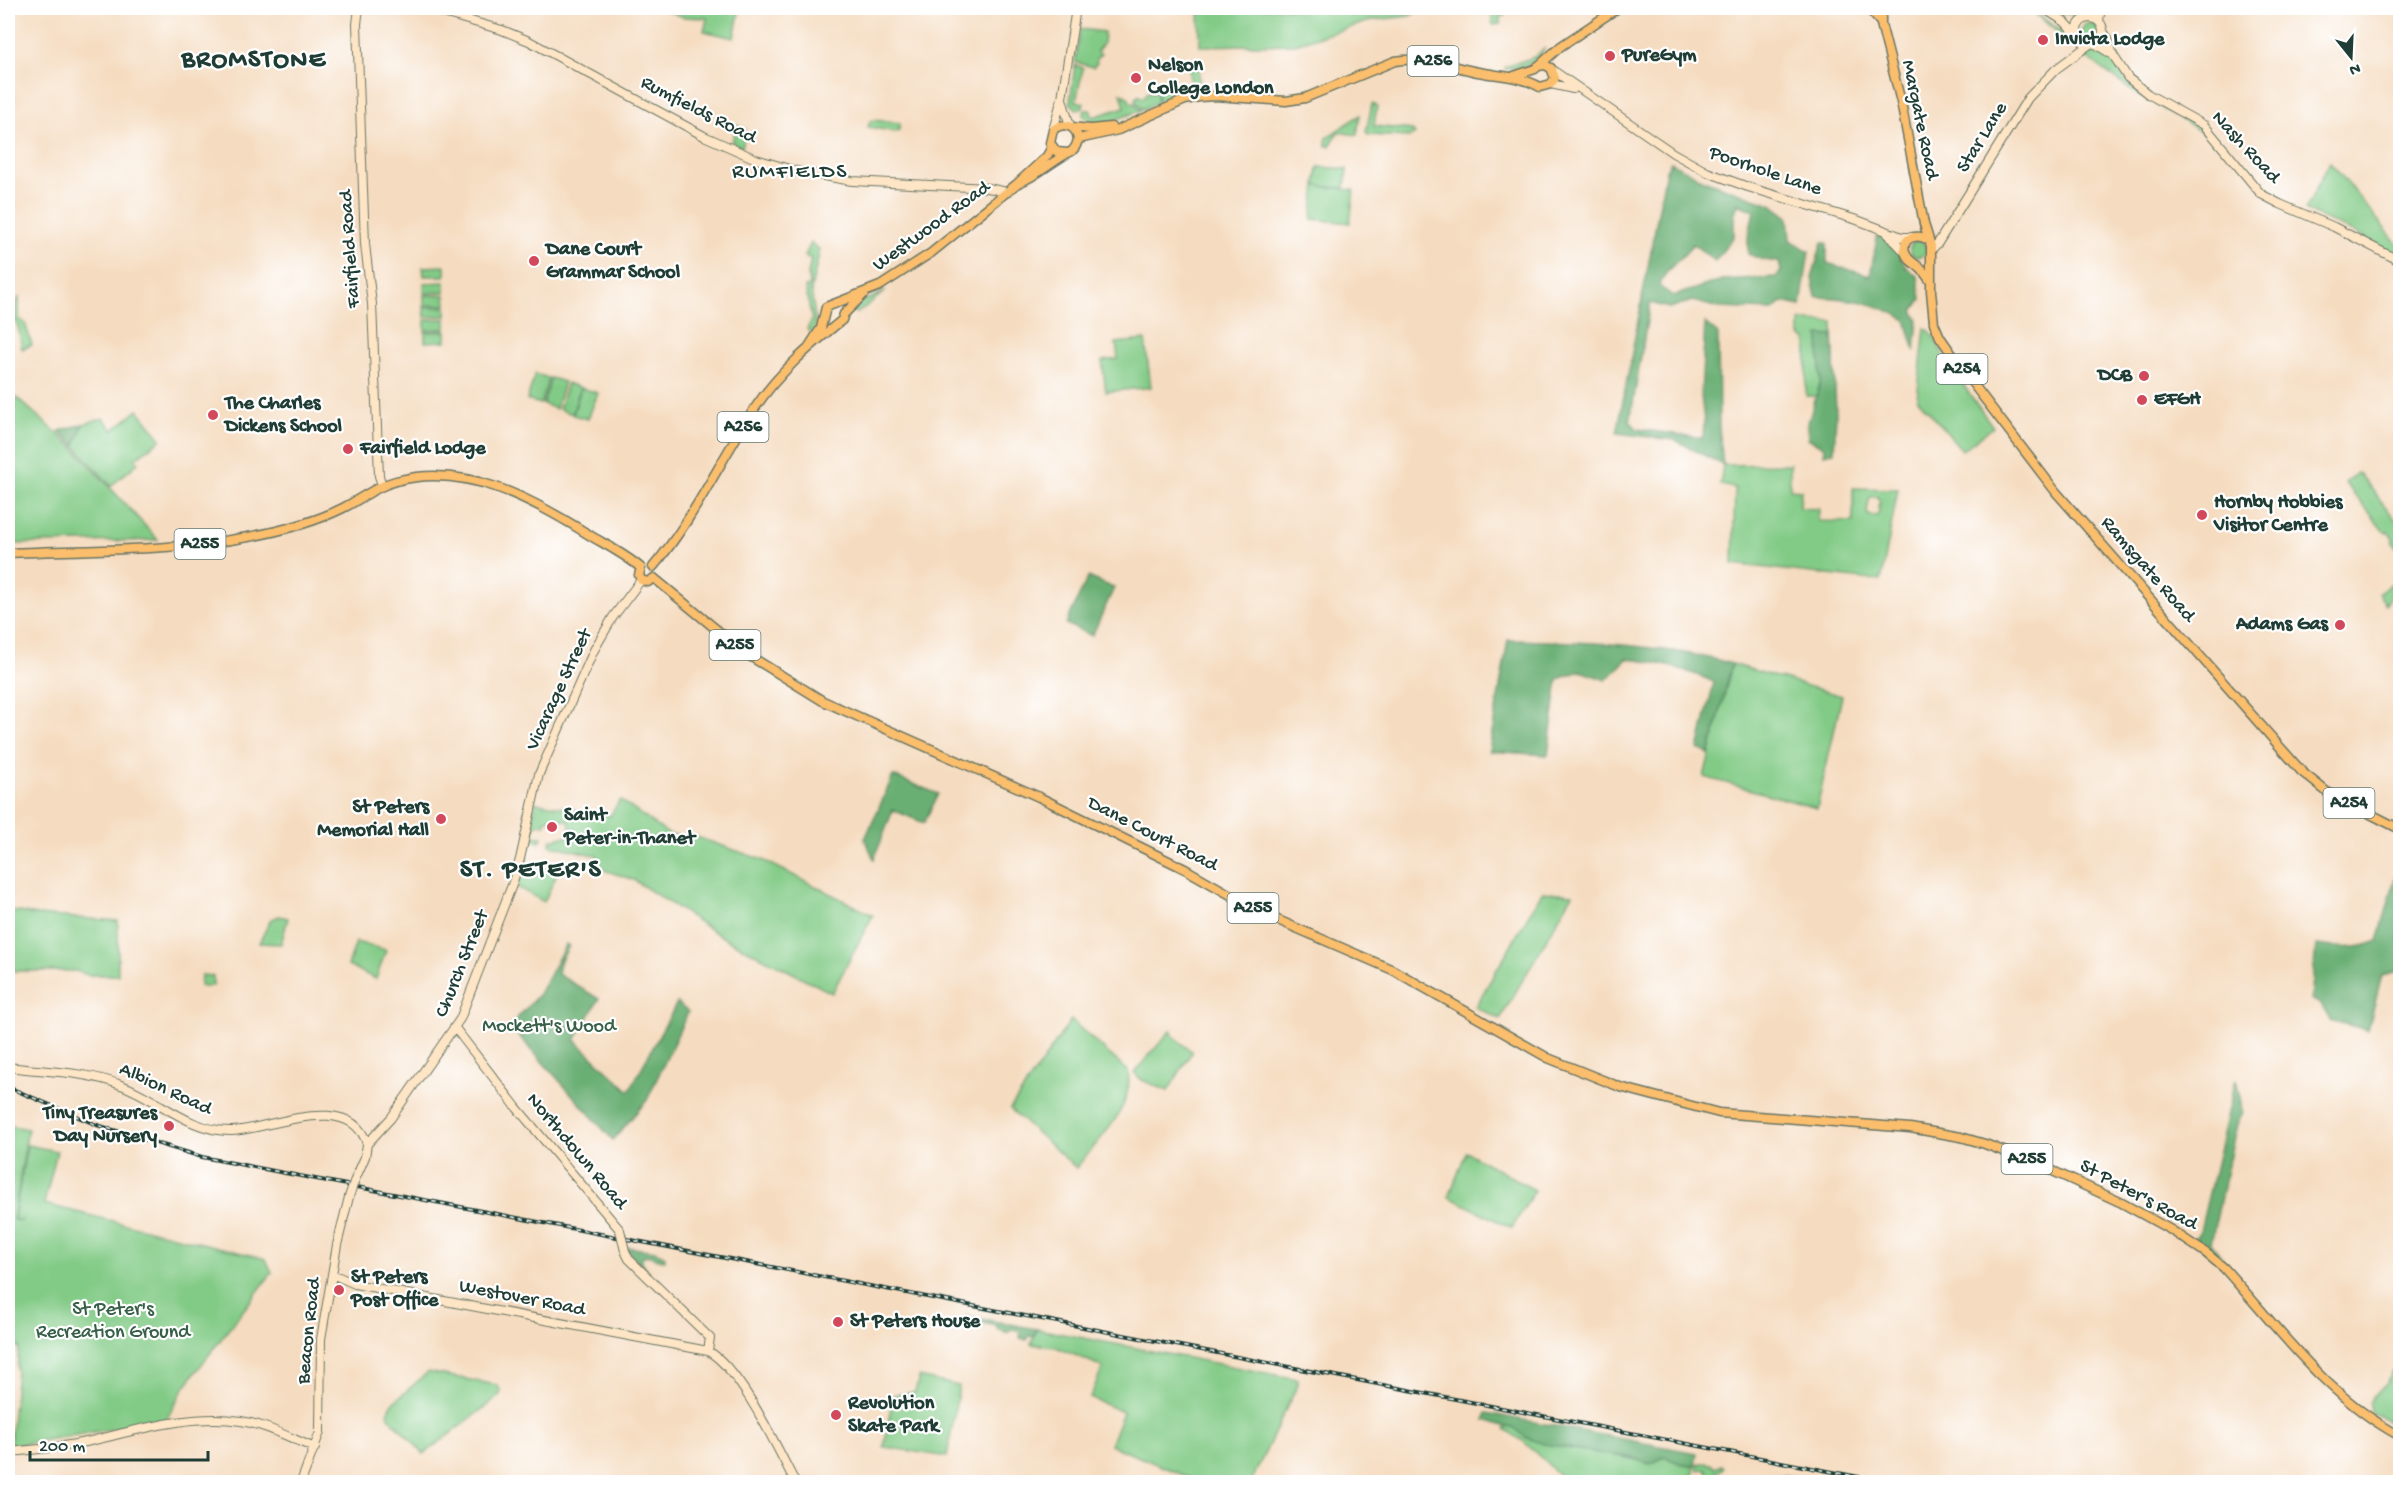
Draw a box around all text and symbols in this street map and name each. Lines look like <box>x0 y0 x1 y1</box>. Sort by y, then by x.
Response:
north arrow <box>2321 27 2381 87</box>
place label: Invicta Lodge <box>2055 29 2165 52</box>
marker: Invicta Lodge <box>2036 33 2050 47</box>
place label: PureGym <box>1621 45 1697 68</box>
district label: BROMSTONE <box>181 46 327 77</box>
road number: A256 <box>1408 46 1458 76</box>
marker: PureGym <box>1603 49 1617 63</box>
place label: Nelson College London <box>1147 55 1274 101</box>
text: N <box>2346 57 2362 79</box>
street label: Margate Road <box>1895 58 1943 184</box>
marker: Nelson College London <box>1129 71 1143 85</box>
street label: Rumfields Road <box>636 72 762 151</box>
street label: Star Lane <box>1952 98 2014 177</box>
street label: Nash Road <box>2206 107 2286 191</box>
street label: Poorhole Lane <box>1705 142 1825 202</box>
district label: RUMFIELDS <box>732 160 848 186</box>
street label: Westwood Road <box>869 175 997 277</box>
street label: Fairfield Road <box>335 187 367 310</box>
place label: Dane Court Grammar School <box>544 239 681 285</box>
marker: Dane Court Grammar School <box>527 254 541 268</box>
road number: A254 <box>1936 354 1988 384</box>
place label: DCB <box>2096 365 2133 388</box>
marker: DCB <box>2137 369 2151 383</box>
place label: EFGH <box>2154 389 2201 412</box>
place label: The Charles Dickens School <box>223 393 343 439</box>
marker: EFGH <box>2135 393 2149 407</box>
marker: The Charles Dickens School <box>206 408 220 422</box>
road number: A256 <box>718 412 768 442</box>
place label: Fairfield Lodge <box>359 437 486 461</box>
marker: Fairfield Lodge <box>341 442 355 456</box>
place label: Hornby Hobbies Visitor Centre <box>2213 492 2344 538</box>
marker: Hornby Hobbies Visitor Centre <box>2195 508 2209 522</box>
street label: Ramsgate Road <box>2095 512 2201 629</box>
road number: A255 <box>174 529 226 559</box>
place label: Adams Gas <box>2235 614 2330 637</box>
marker: Adams Gas <box>2333 618 2347 632</box>
street label: Vicarage Street <box>521 624 599 755</box>
road number: A255 <box>710 630 760 660</box>
road number: A254 <box>2324 788 2374 818</box>
street label: Dane Court Road <box>1081 791 1223 879</box>
place label: St Peters Memorial Hall <box>317 797 431 843</box>
place label: Saint Peter-in-Thanet <box>563 805 697 851</box>
marker: St Peters Memorial Hall <box>434 812 448 826</box>
marker: Saint Peter-in-Thanet <box>545 820 559 834</box>
district label: ST. PETER'S <box>460 856 602 887</box>
road number: A255 <box>1228 893 1278 923</box>
street label: Church Street <box>431 905 496 1021</box>
park label: Mockett's Wood <box>482 1016 618 1039</box>
street label: Albion Road <box>115 1059 217 1122</box>
street label: Northdown Road <box>521 1089 633 1217</box>
place label: Tiny Treasures Day Nursery <box>41 1103 159 1149</box>
marker: Tiny Treasures Day Nursery <box>162 1119 176 1133</box>
road number: A255 <box>2002 1144 2052 1174</box>
street label: St Peter's Road <box>2075 1155 2203 1238</box>
place label: St Peters Post Office <box>350 1267 439 1313</box>
street label: Beacon Road <box>293 1274 327 1386</box>
street label: Westover Road <box>457 1276 589 1323</box>
marker: St Peters Post Office <box>332 1283 346 1297</box>
park label: St Peter's Recreation Ground <box>36 1299 192 1345</box>
place label: St Peters House <box>850 1311 981 1334</box>
marker: St Peters House <box>831 1315 845 1329</box>
place label: Revolution Skate Park <box>847 1393 941 1439</box>
marker: Revolution Skate Park <box>829 1408 843 1422</box>
scale bar <box>30 1424 208 1462</box>
text: 200 m <box>39 1437 86 1458</box>

